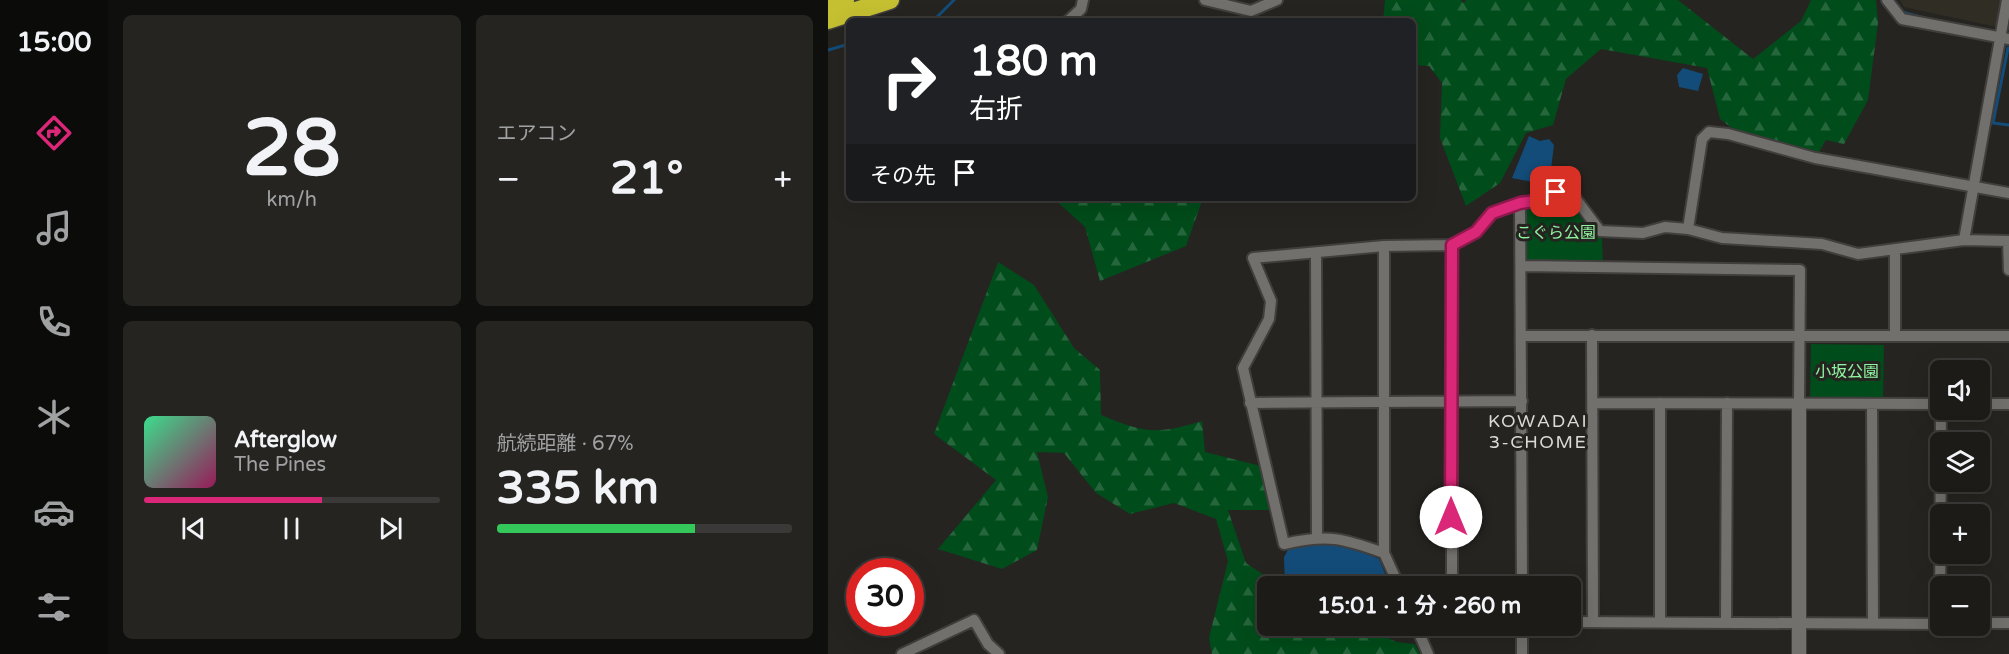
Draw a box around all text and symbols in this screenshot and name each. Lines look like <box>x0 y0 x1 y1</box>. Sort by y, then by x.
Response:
text: 15:00 <box>17 26 91 59</box>
text: 180 m <box>969 36 1098 87</box>
icon: right <box>870 42 948 120</box>
text: 右折 <box>969 93 1023 126</box>
text: 28 <box>243 102 341 196</box>
icon: directions <box>33 112 75 154</box>
text: エアコン <box>497 122 577 146</box>
text: 21° <box>610 152 683 206</box>
icon: arrive <box>948 156 981 189</box>
text: − <box>497 160 520 199</box>
text: + <box>773 160 792 199</box>
text: その先 <box>870 163 936 189</box>
pin <box>1530 166 1581 217</box>
icon: arrive <box>1539 175 1572 208</box>
text: km/h <box>267 188 317 212</box>
icon: music <box>33 207 75 249</box>
park label: こぐら公園 <box>1516 223 1596 243</box>
icon: phone <box>33 301 75 343</box>
map controls <box>1930 360 1990 636</box>
button: sound <box>1930 360 1990 420</box>
park label: 小坂公園 <box>1815 362 1879 382</box>
icon: climate <box>33 396 75 438</box>
district label: KOWADAI 3-CHOME <box>1488 410 1588 453</box>
text: Afterglow <box>234 427 337 453</box>
text: 航続距離 · 67% <box>497 432 634 456</box>
button: layers <box>1930 432 1990 492</box>
text: The Pines <box>234 453 326 477</box>
text: 335 km <box>497 462 659 516</box>
position arrow <box>1419 485 1483 549</box>
icon: car <box>33 491 75 533</box>
button: + <box>1930 504 1990 564</box>
icon: previous <box>177 512 210 545</box>
icon: pause <box>275 512 308 545</box>
icon: next <box>374 512 407 545</box>
speed limit sign: 30 <box>846 558 924 636</box>
button: − <box>1930 576 1990 636</box>
icon: filters <box>33 586 75 628</box>
text: 15:01 · 1 分 · 260 m <box>1317 593 1521 619</box>

